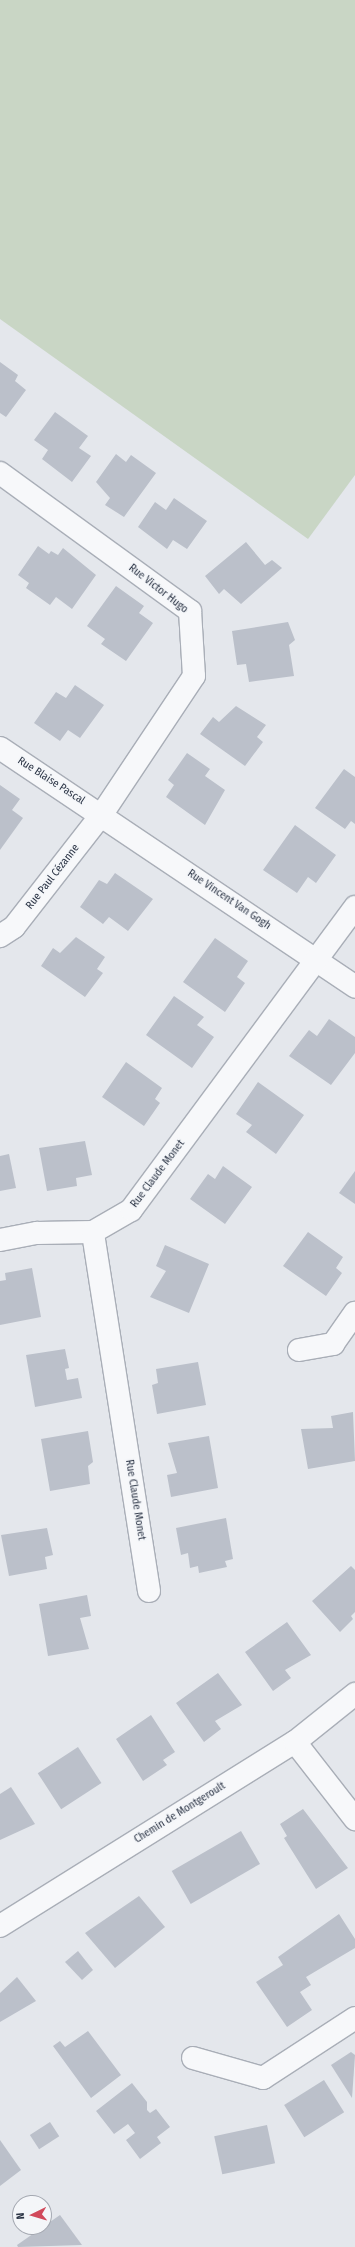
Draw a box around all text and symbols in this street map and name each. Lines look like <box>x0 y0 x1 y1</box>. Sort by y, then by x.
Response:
street label: Rue Victor Hugo <box>126 562 190 616</box>
street label: Rue Blaise Pascal <box>15 754 87 808</box>
street label: Rue Paul Cézanne <box>24 842 82 912</box>
street label: Rue Vincent Van Gogh <box>185 867 273 933</box>
street label: Rue Claude Monet <box>128 1137 188 1211</box>
street label: Rue Claude Monet <box>122 1459 148 1541</box>
street label: Chemin de Montgeroult <box>132 1780 228 1846</box>
north arrow <box>12 2195 52 2235</box>
text: N <box>14 2212 27 2220</box>

